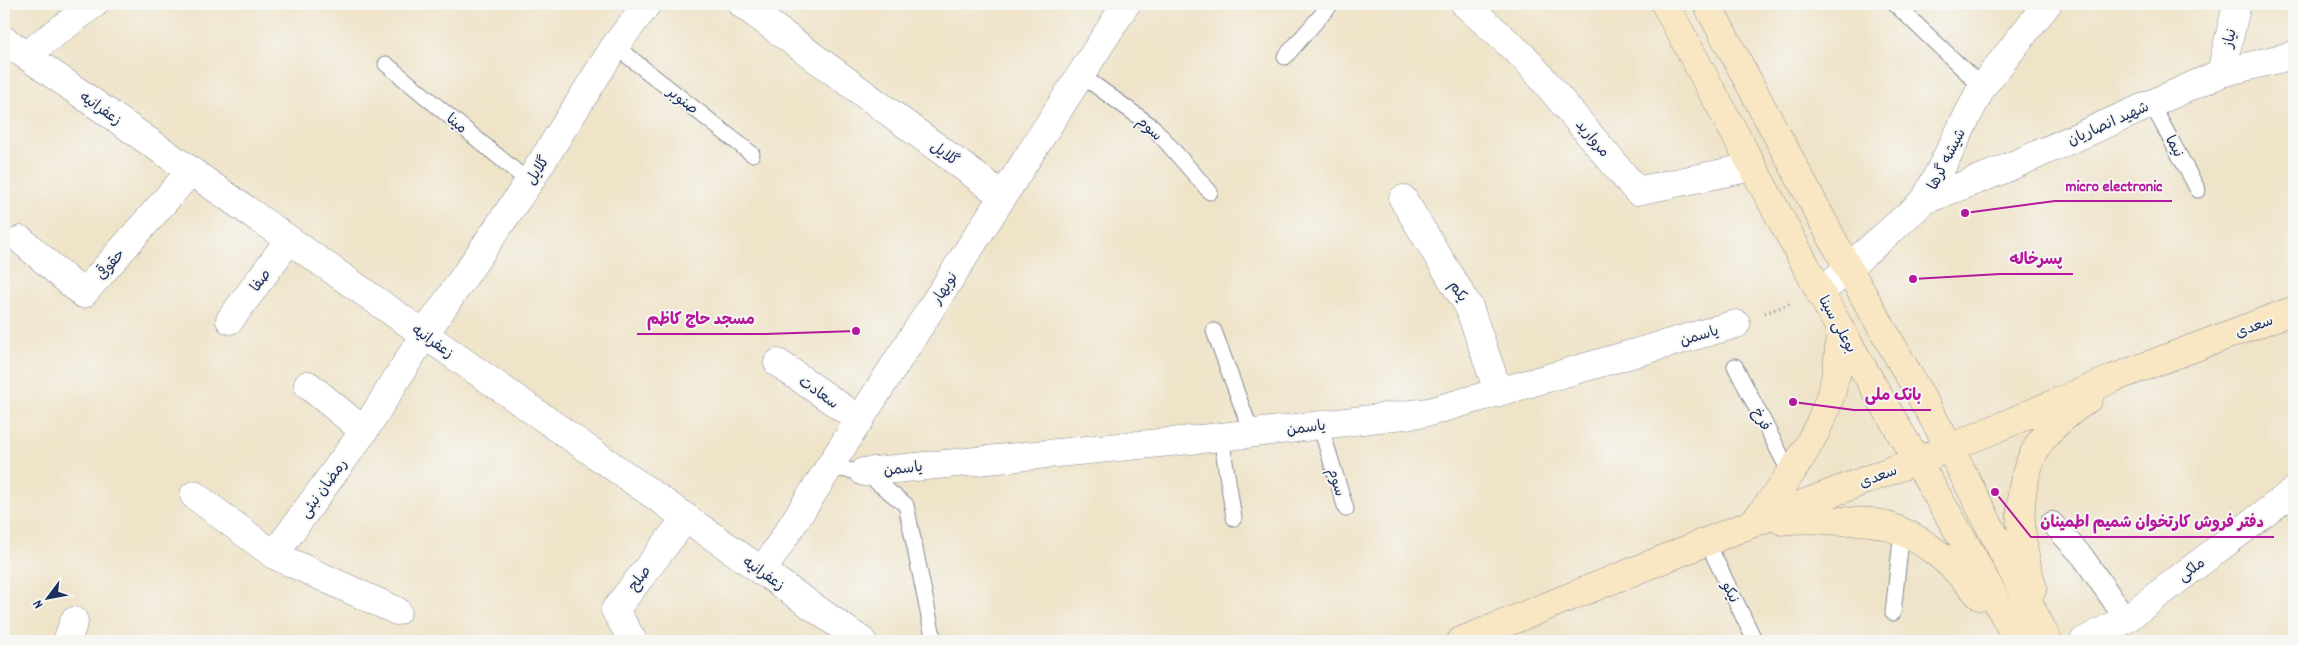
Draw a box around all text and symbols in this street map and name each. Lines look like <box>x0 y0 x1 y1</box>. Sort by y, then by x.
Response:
street label: نیاز <box>2218 27 2244 51</box>
street label: صنوبر <box>661 82 702 121</box>
street label: زعفرانیه <box>74 87 125 132</box>
street label: شهید انصاریان <box>2065 97 2153 153</box>
street label: مینا <box>440 109 471 140</box>
street label: سوم <box>1131 112 1167 147</box>
street label: مروارید <box>1569 116 1614 163</box>
street label: شیشه گرها <box>1923 125 1973 194</box>
street label: نیما <box>2158 132 2188 162</box>
street label: گلایل <box>925 137 963 173</box>
street label: گلایل <box>521 152 556 190</box>
callout: micro electronic <box>2055 170 2172 201</box>
text: micro electronic <box>2065 176 2163 199</box>
street label: حقوقی <box>90 243 131 286</box>
callout: پسرخاله <box>2000 243 2073 274</box>
text: پسرخاله <box>2010 249 2063 272</box>
street label: صفا <box>246 265 277 297</box>
street label: نوبهار <box>926 268 964 311</box>
street label: یکم <box>1442 277 1472 307</box>
street label: بوعلی سینا <box>1811 292 1861 358</box>
callout: مسجد حاج کاظم <box>637 303 765 334</box>
text: مسجد حاج کاظم <box>647 309 755 332</box>
street label: سعدی <box>2233 311 2277 345</box>
street label: زعفرانیه <box>406 320 457 365</box>
street label: یاسمن <box>1678 321 1722 353</box>
street label: سعادت <box>793 372 842 415</box>
callout: بانک ملی <box>1854 379 1931 410</box>
text: بانک ملی <box>1865 385 1921 408</box>
street label: فرخ <box>1745 405 1775 435</box>
street label: یاسمن <box>1285 416 1327 442</box>
street label: رمضان نبئی <box>295 455 354 523</box>
street label: یاسمن <box>882 457 924 483</box>
street label: سعدی <box>1857 461 1901 495</box>
street label: سوم <box>1320 466 1350 499</box>
callout: دفتر فروش کارتخوان شمیم اطمینان <box>2031 506 2274 537</box>
text: دفتر فروش کارتخوان شمیم اطمینان <box>2040 512 2264 535</box>
street label: زعفرانیه <box>737 552 788 597</box>
street label: ملکی <box>2174 553 2211 588</box>
street label: صلح <box>624 562 658 597</box>
north arrow <box>22 572 72 622</box>
street label: نیکو <box>1714 578 1744 607</box>
text: N <box>28 596 49 612</box>

